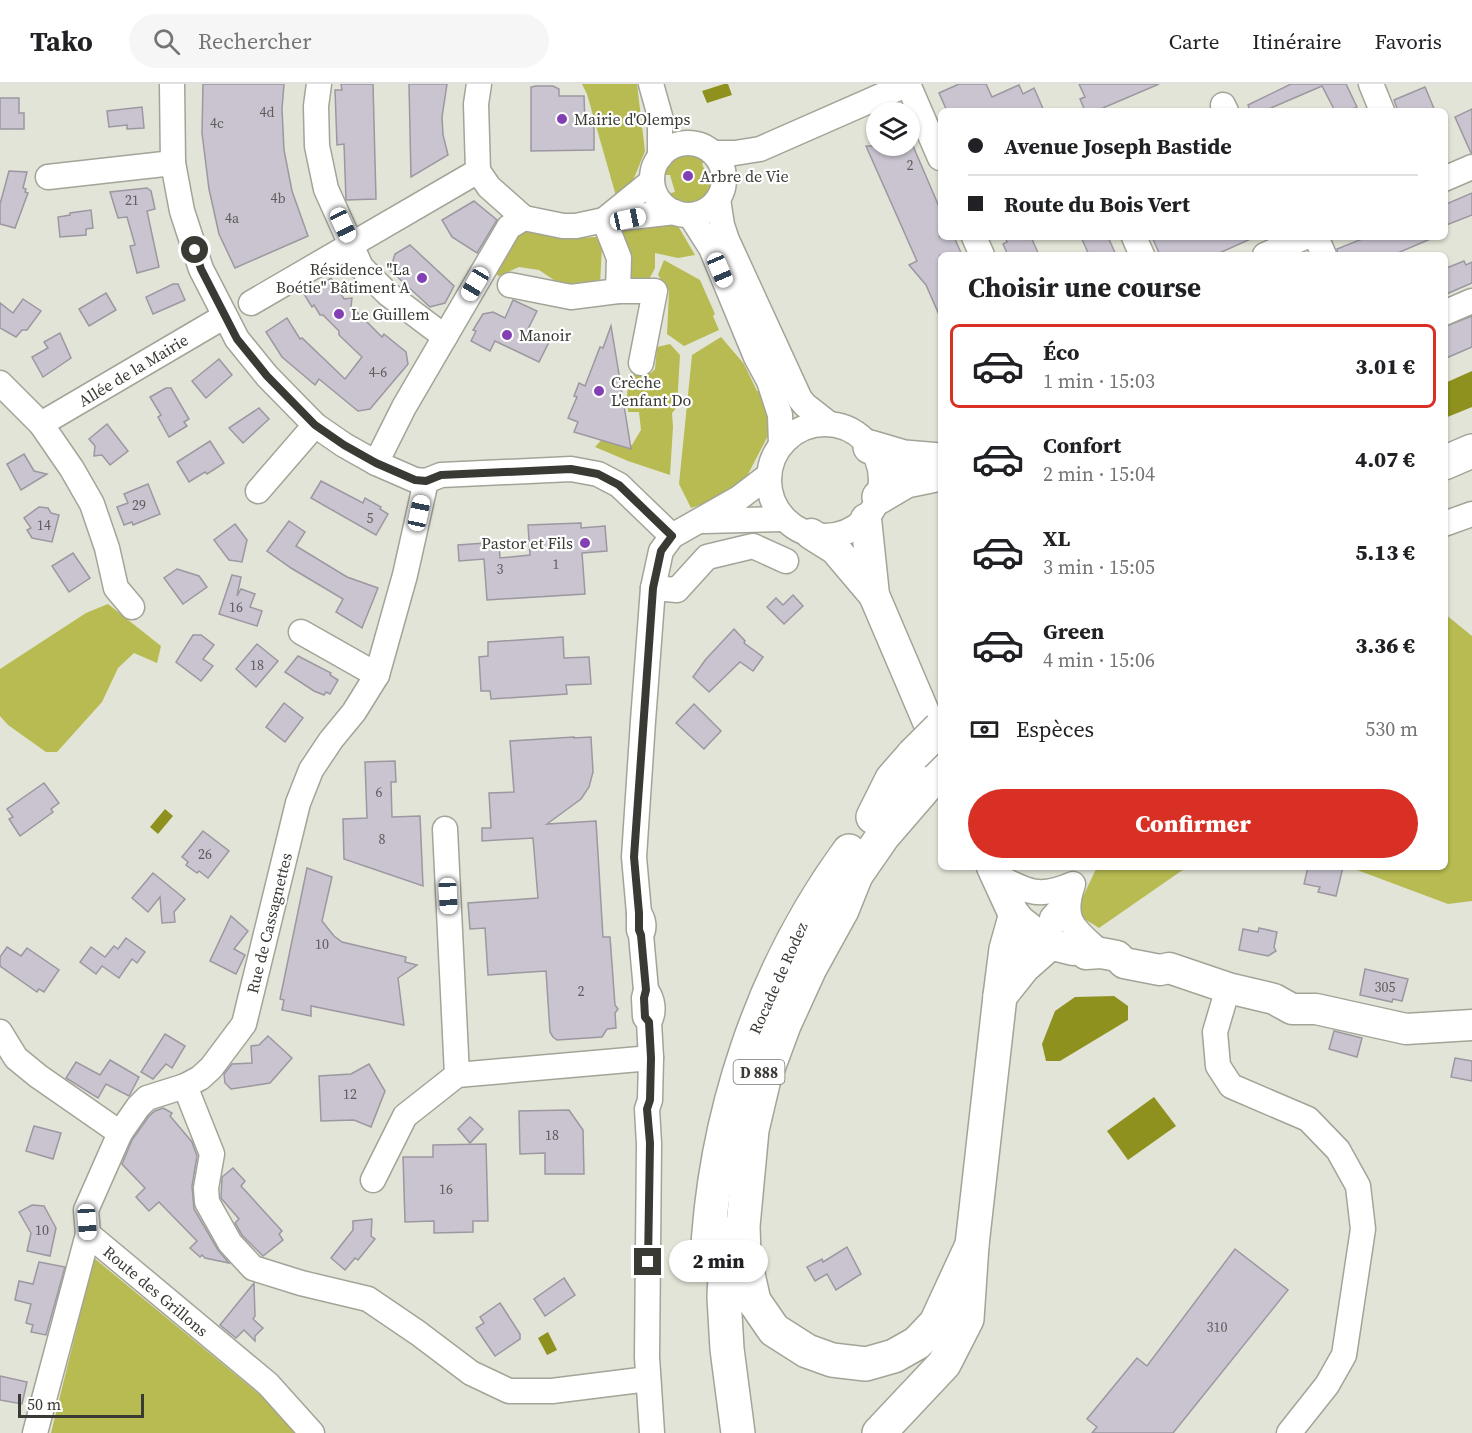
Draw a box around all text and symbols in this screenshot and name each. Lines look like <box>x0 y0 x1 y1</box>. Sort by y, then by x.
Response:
search box <box>129 14 549 68</box>
text: Tako <box>30 22 93 60</box>
icon: search <box>150 25 183 58</box>
text: Rechercher <box>198 26 312 56</box>
text: Carte <box>1169 27 1219 56</box>
text: Itinéraire <box>1252 27 1341 56</box>
text: Favoris <box>1374 27 1442 56</box>
house number: 4d <box>260 102 275 122</box>
map controls <box>866 102 920 156</box>
button: layers <box>866 102 920 156</box>
place label: Mairie d'Olemps <box>574 108 690 130</box>
marker: Mairie d'Olemps <box>555 112 569 126</box>
house number: 4c <box>210 113 224 133</box>
text: Avenue Joseph Bastide <box>1004 131 1232 161</box>
house number: 2 <box>907 155 914 175</box>
place label: Arbre de Vie <box>700 165 789 187</box>
marker: Arbre de Vie <box>681 169 695 183</box>
house number: 4b <box>270 188 286 208</box>
text: Route du Bois Vert <box>1004 189 1190 219</box>
house number: 21 <box>125 190 139 210</box>
car <box>327 205 359 245</box>
car <box>609 206 647 232</box>
house number: 4a <box>225 208 240 228</box>
route start <box>181 236 208 263</box>
car <box>705 250 735 290</box>
place label: Résidence "La Boétie" Bâtiment A <box>276 258 411 298</box>
car <box>458 264 492 304</box>
text: Choisir une course <box>968 269 1201 306</box>
marker: Résidence "La Boétie" Bâtiment A <box>415 271 429 285</box>
place label: Le Guillem <box>351 303 430 325</box>
marker: Le Guillem <box>332 307 346 321</box>
place label: Manoir <box>519 324 571 346</box>
marker: Manoir <box>500 328 514 342</box>
street label: Allée de la Mairie <box>74 329 192 411</box>
text: Éco <box>1043 337 1080 367</box>
icon: car <box>971 339 1025 393</box>
text: 3.01 € <box>1355 351 1415 381</box>
house number: 4-6 <box>369 362 387 382</box>
text: 1 min · 15:03 <box>1043 367 1155 395</box>
place label: Crèche L'enfant Do <box>611 371 692 411</box>
marker: Crèche L'enfant Do <box>592 384 606 398</box>
text: Confort <box>1043 430 1121 460</box>
icon: car <box>971 432 1025 486</box>
text: 4.07 € <box>1355 444 1415 474</box>
text: 2 min · 15:04 <box>1043 460 1155 488</box>
car <box>406 494 432 532</box>
house number: 29 <box>132 495 146 515</box>
house number: 5 <box>367 508 374 528</box>
house number: 14 <box>37 515 51 535</box>
text: XL <box>1043 523 1070 553</box>
icon: car <box>971 525 1025 579</box>
place label: Pastor et Fils <box>481 532 573 554</box>
marker: Pastor et Fils <box>578 536 592 550</box>
text: 5.13 € <box>1355 537 1415 567</box>
text: 3 min · 15:05 <box>1043 553 1155 581</box>
house number: 1 <box>553 554 560 574</box>
house number: 3 <box>497 559 504 579</box>
house number: 16 <box>229 597 243 617</box>
text: Green <box>1043 616 1104 646</box>
icon: car <box>971 618 1025 672</box>
text: 3.36 € <box>1355 630 1415 660</box>
text: 4 min · 15:06 <box>1043 646 1155 674</box>
house number: 18 <box>250 655 264 675</box>
icon: cash <box>968 713 1001 746</box>
text: Espèces <box>1016 714 1094 744</box>
text: 530 m <box>1365 715 1418 743</box>
house number: 6 <box>376 782 383 802</box>
button: Confirmer <box>968 789 1418 858</box>
house number: 8 <box>379 829 386 849</box>
house number: 26 <box>198 844 212 864</box>
street label: Rue de Cassagnettes <box>241 850 297 996</box>
car <box>438 878 458 914</box>
street label: Rocade de Rodez <box>743 918 813 1038</box>
house number: 10 <box>315 934 329 954</box>
house number: 305 <box>1375 977 1396 997</box>
house number: 2 <box>578 981 585 1001</box>
road number: D 888 <box>734 1060 784 1084</box>
house number: 12 <box>343 1084 357 1104</box>
house number: 18 <box>545 1125 559 1145</box>
house number: 16 <box>439 1179 453 1199</box>
car <box>77 1203 97 1241</box>
house number: 10 <box>35 1220 49 1240</box>
street label: Route des Grillons <box>99 1241 213 1341</box>
callout: 2 min <box>669 1241 768 1283</box>
text: 2 min <box>692 1247 745 1275</box>
route end <box>634 1248 661 1275</box>
house number: 310 <box>1207 1317 1228 1337</box>
scale bar <box>18 1391 144 1418</box>
text: 50 m <box>27 1393 61 1415</box>

